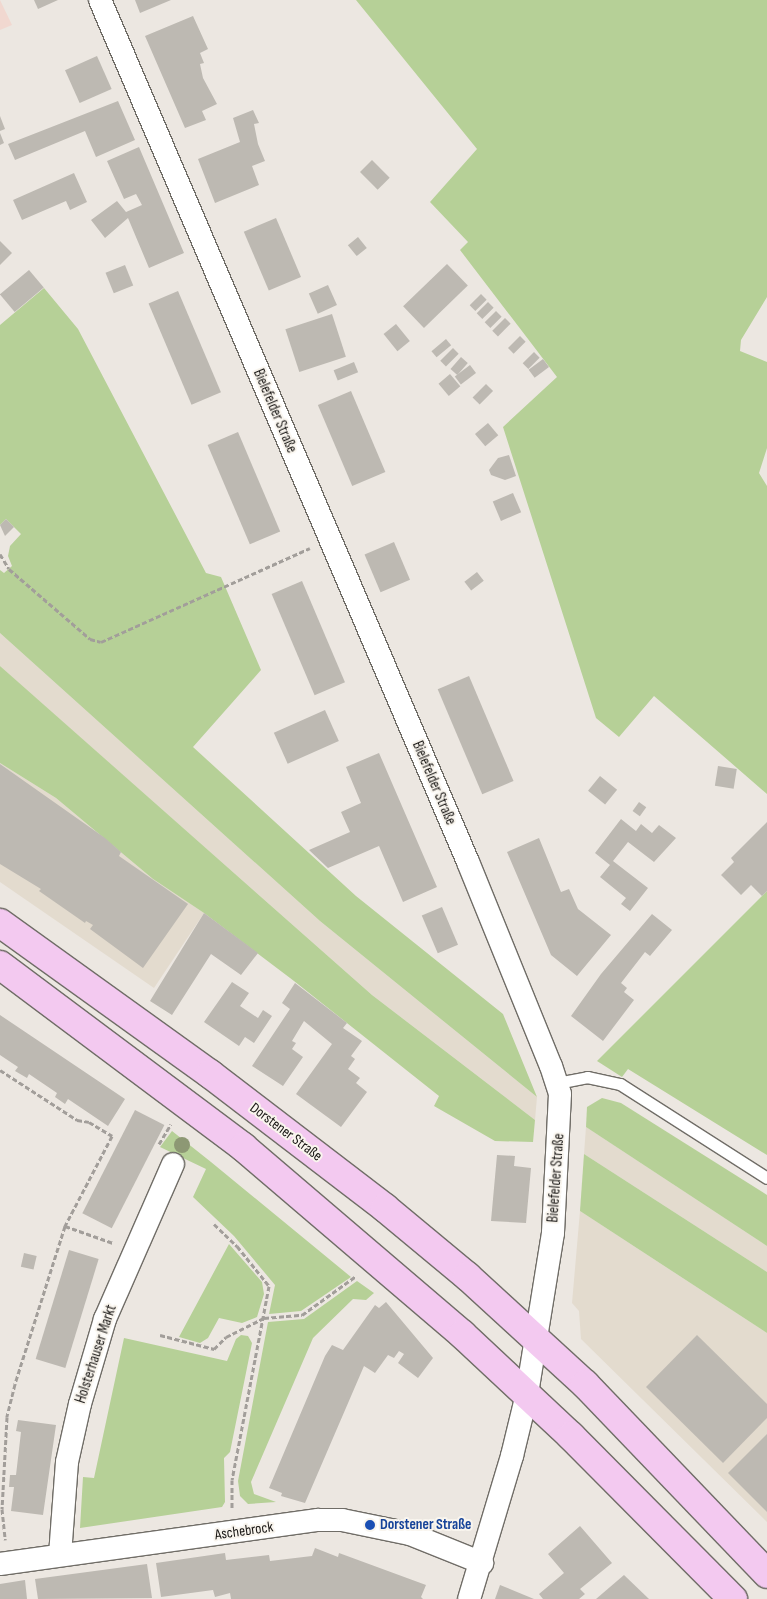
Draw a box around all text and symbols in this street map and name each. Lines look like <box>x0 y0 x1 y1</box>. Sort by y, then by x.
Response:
street label: Bielefelder Straße <box>249 366 301 456</box>
street label: Bielefelder Straße <box>408 738 460 828</box>
street label: Dorstener Straße <box>246 1099 326 1165</box>
street label: Bielefelder Straße <box>544 1133 568 1223</box>
street label: Holsterhauser Markt <box>72 1302 120 1406</box>
place label: Dorstener Straße <box>380 1516 471 1534</box>
street label: Aschebrock <box>214 1518 274 1544</box>
marker: Dorstener Straße <box>364 1519 376 1531</box>

